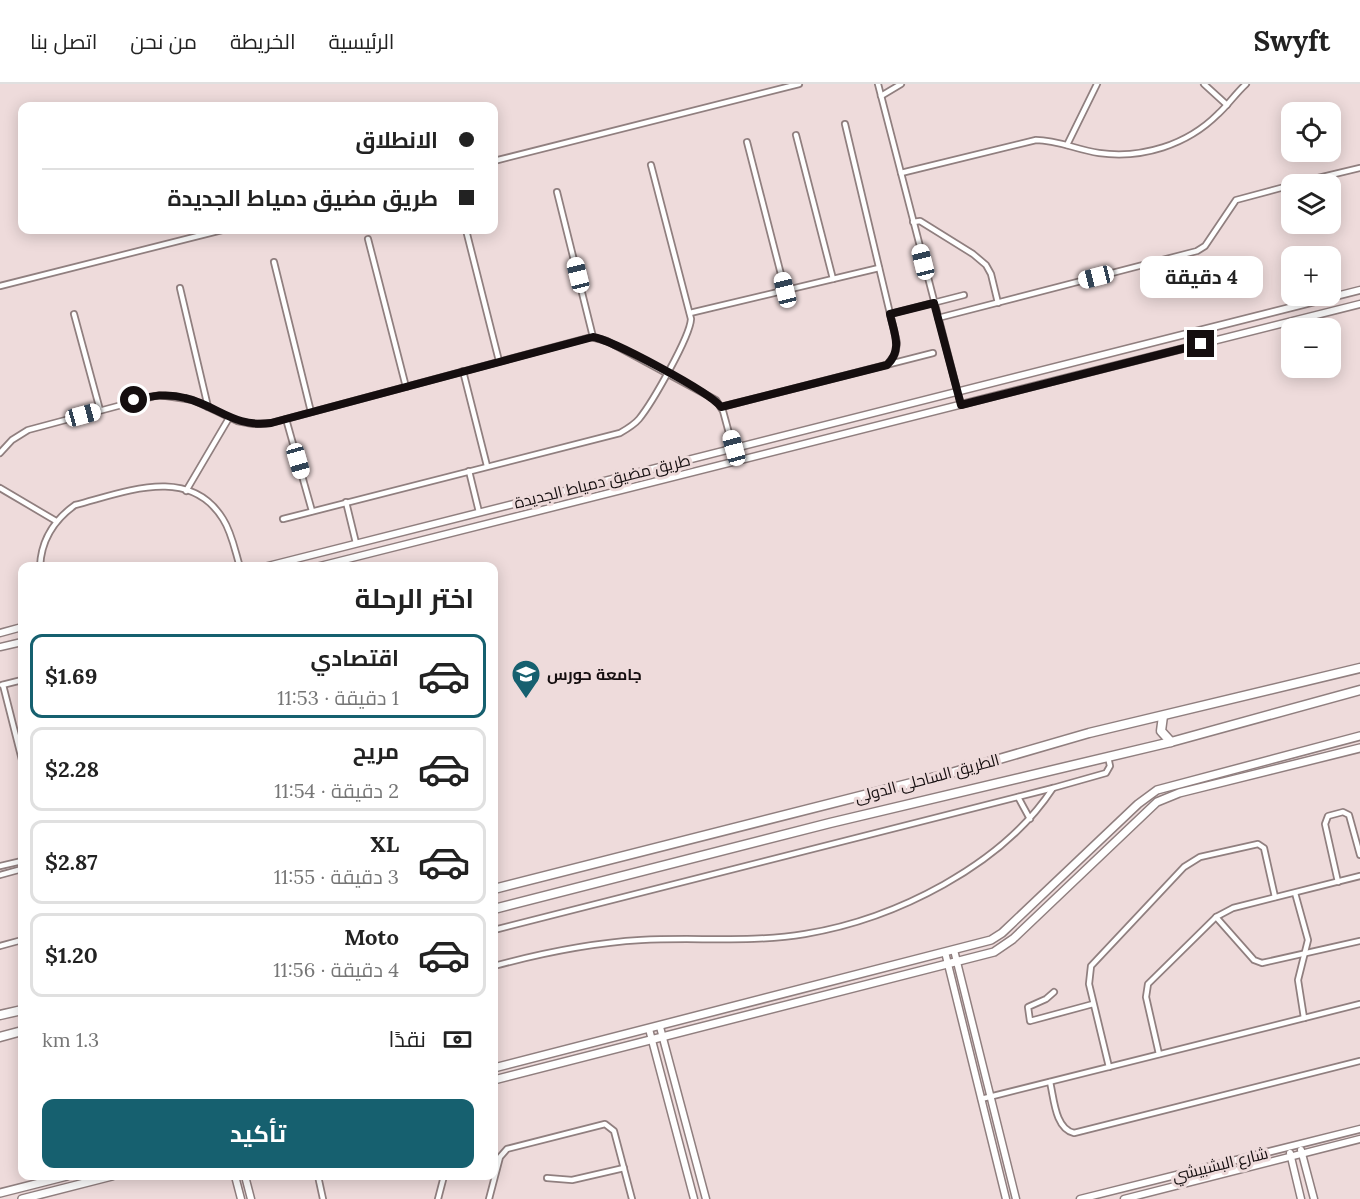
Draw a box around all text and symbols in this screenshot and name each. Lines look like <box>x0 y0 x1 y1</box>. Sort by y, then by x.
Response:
text: Swyft <box>1254 23 1330 59</box>
text: اتصل بنا <box>30 28 97 55</box>
text: من نحن <box>130 28 197 55</box>
text: الخريطة <box>230 28 296 55</box>
text: الرئيسية <box>329 28 394 55</box>
map controls <box>1281 102 1341 378</box>
button: locate <box>1281 102 1341 162</box>
text: الانطلاق <box>355 126 438 154</box>
button: layers <box>1281 174 1341 234</box>
text: طريق مضيق دمياط الجديدة <box>168 184 438 212</box>
car <box>910 242 936 282</box>
button: + <box>1281 246 1341 306</box>
car <box>565 255 591 295</box>
callout: 4 دقيقة <box>1140 257 1262 299</box>
car <box>1076 264 1116 290</box>
text: 4 دقيقة <box>1165 264 1238 289</box>
car <box>772 270 798 310</box>
button: − <box>1281 318 1341 378</box>
route end <box>1187 330 1214 357</box>
route start <box>120 386 147 413</box>
car <box>63 402 103 428</box>
car <box>721 428 747 468</box>
car <box>284 441 312 481</box>
street label: طريق مضيق دمياط الجديدة <box>512 449 692 514</box>
text: اختر الرحلة <box>355 581 474 615</box>
text: اقتصادي <box>310 644 399 672</box>
icon: car <box>417 649 471 703</box>
school or university icon: جامعة حورس <box>510 658 542 700</box>
text: $1.69 <box>45 662 97 690</box>
place label: جامعة حورس <box>547 664 642 684</box>
text: 1 دقيقة · 11:53 <box>277 685 399 710</box>
text: مريح <box>353 737 399 765</box>
icon: car <box>417 742 471 796</box>
street label: الطريق الساحلى الدولى <box>852 749 1002 808</box>
text: $2.28 <box>45 755 99 783</box>
text: 2 دقيقة · 11:54 <box>274 778 399 803</box>
text: XL <box>370 830 399 858</box>
icon: car <box>417 835 471 889</box>
text: $2.87 <box>45 848 98 876</box>
text: 3 دقيقة · 11:55 <box>274 864 399 889</box>
text: Moto <box>344 923 399 951</box>
icon: car <box>417 928 471 982</box>
text: $1.20 <box>45 941 98 969</box>
text: 4 دقيقة · 11:56 <box>273 957 399 982</box>
icon: cash <box>441 1023 474 1056</box>
text: نقدًا <box>388 1025 426 1053</box>
text: 1.3 km <box>42 1027 99 1052</box>
button: تأكيد <box>42 1099 474 1168</box>
street label: شارع البشبيشي <box>1170 1142 1271 1188</box>

